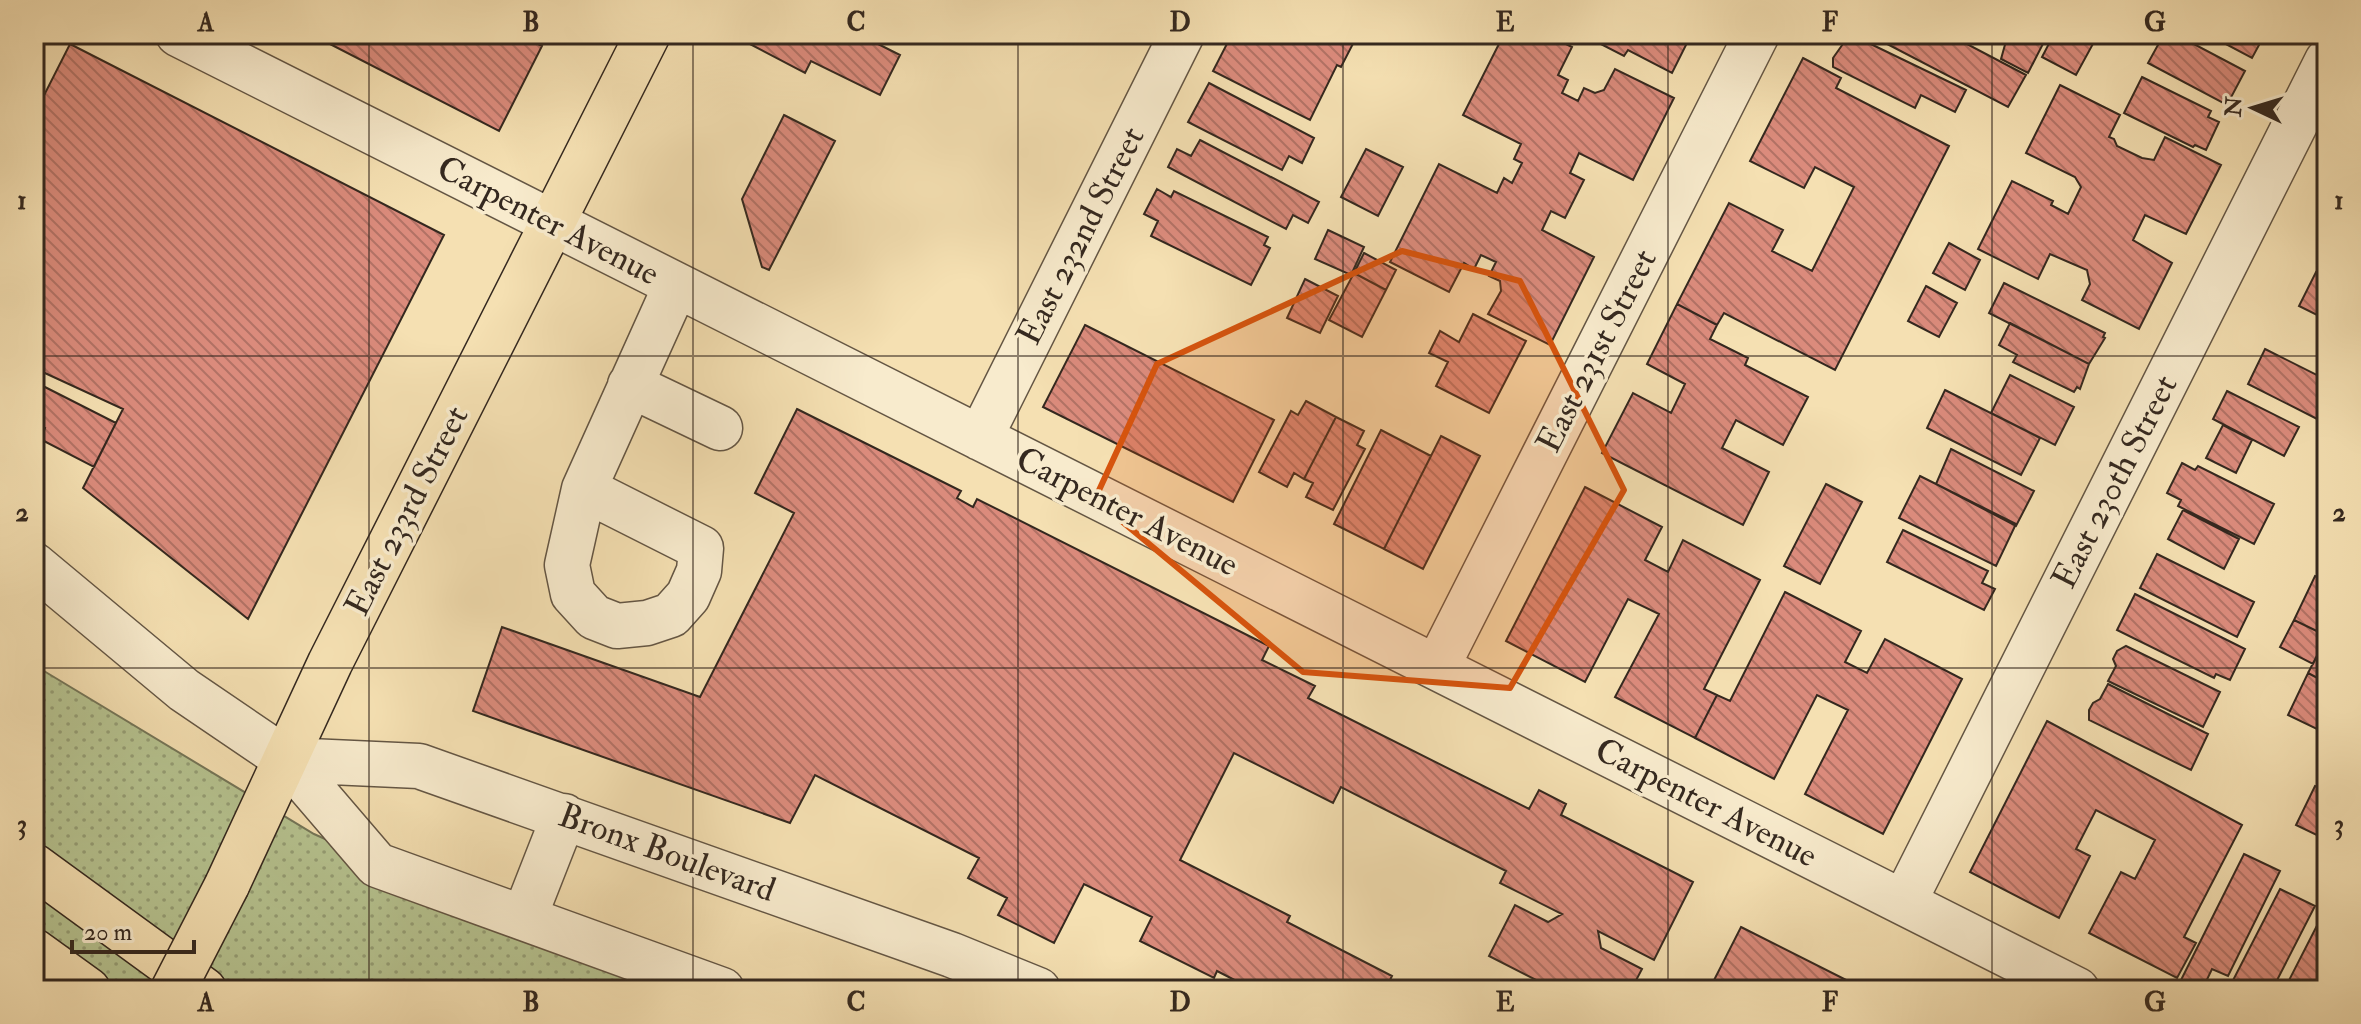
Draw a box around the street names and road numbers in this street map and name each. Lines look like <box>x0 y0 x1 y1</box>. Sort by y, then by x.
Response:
street label: East 232nd Street <box>1008 120 1154 352</box>
street label: Carpenter Avenue <box>430 147 666 295</box>
street label: East 231st Street <box>1527 242 1667 460</box>
street label: East 230th Street <box>2043 368 2187 596</box>
street label: East 233rd Street <box>336 399 478 623</box>
street label: Carpenter Avenue <box>1009 438 1245 586</box>
street label: Carpenter Avenue <box>1588 729 1824 877</box>
street label: Bronx Boulevard <box>553 794 781 912</box>

